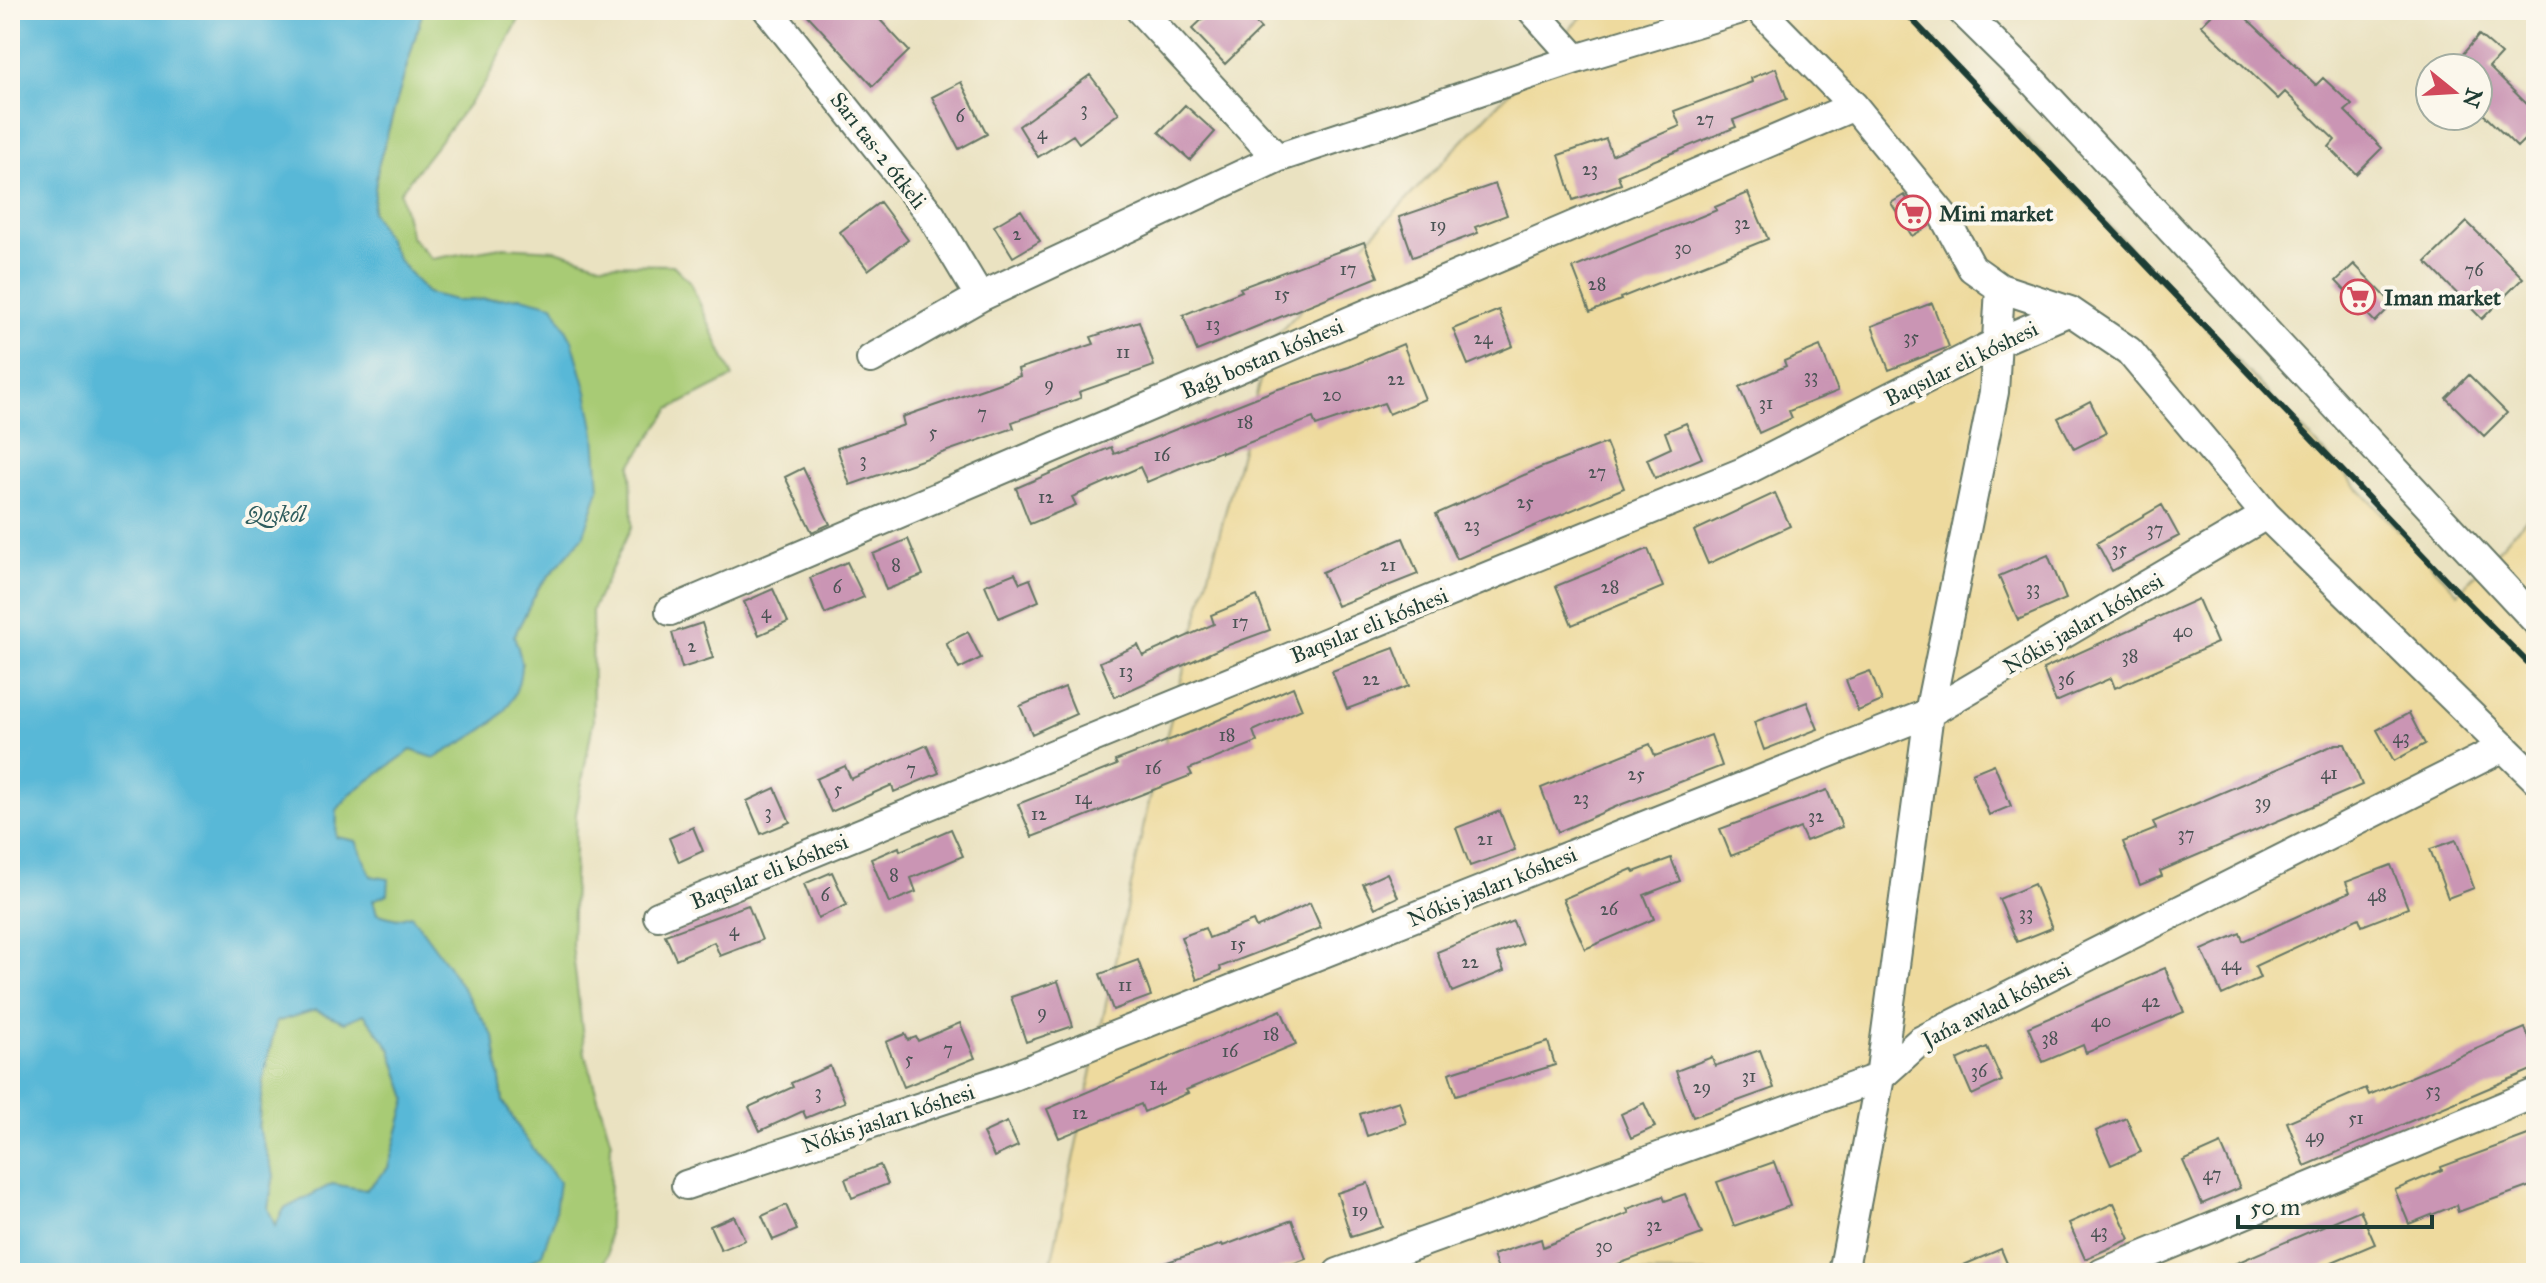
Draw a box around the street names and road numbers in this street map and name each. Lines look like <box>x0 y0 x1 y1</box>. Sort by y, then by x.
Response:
street label: Sarı tas-2 ótkeli <box>825 86 933 214</box>
street label: Baǵı bostan kóshesi <box>1177 312 1348 405</box>
street label: Baqsılar eli kóshesi <box>1880 315 2042 412</box>
street label: Nókis jasları kóshesi <box>1999 567 2168 680</box>
street label: Baqsılar eli kóshesi <box>1287 582 1452 669</box>
street label: Baqsılar eli kóshesi <box>687 828 852 915</box>
street label: Nókis jasları kóshesi <box>1404 840 1581 933</box>
street label: Jańa awlad kóshesi <box>1916 955 2075 1054</box>
street label: Nókis jasları kóshesi <box>798 1078 978 1159</box>

